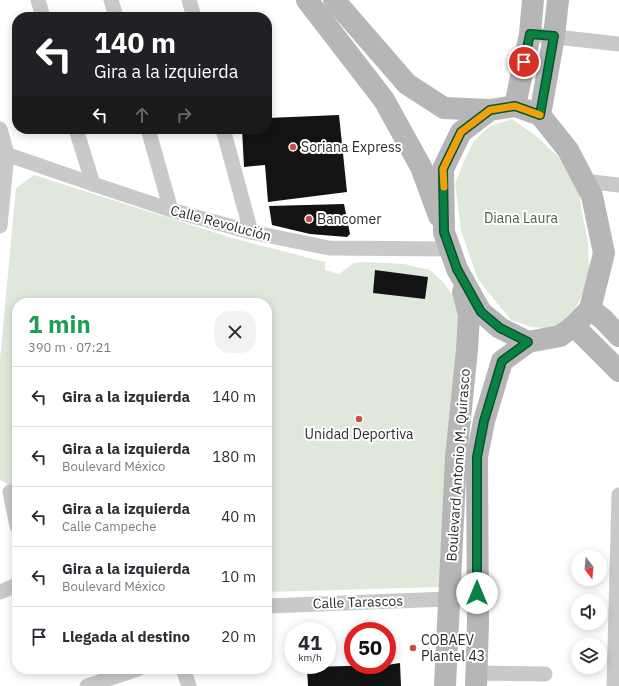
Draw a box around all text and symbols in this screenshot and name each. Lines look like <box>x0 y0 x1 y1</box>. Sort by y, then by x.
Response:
text: 140 m <box>94 24 176 61</box>
icon: left <box>28 28 80 80</box>
pin <box>507 45 541 79</box>
icon: arrive <box>513 51 535 73</box>
text: Gira a la izquierda <box>94 60 238 83</box>
icon: left <box>89 104 111 126</box>
icon: ahead <box>131 104 153 126</box>
icon: right <box>173 104 195 126</box>
place label: Soriana Express <box>301 138 402 156</box>
marker: Soriana Express <box>288 142 298 152</box>
street label: Calle Revolución <box>169 201 273 245</box>
park label: Diana Laura <box>484 209 559 227</box>
place label: Bancomer <box>317 210 381 228</box>
marker: Bancomer <box>304 214 314 224</box>
text: 1 min <box>28 308 91 340</box>
button: close <box>214 311 256 353</box>
text: 390 m · 07:21 <box>28 339 111 356</box>
street label: Boulevard Antonio M. Quirasco <box>442 368 474 562</box>
icon: left <box>28 386 50 408</box>
text: Gira a la izquierda <box>62 387 190 406</box>
text: 140 m <box>212 387 256 406</box>
marker: Unidad Deportiva <box>354 414 364 424</box>
place label: Unidad Deportiva <box>305 425 414 443</box>
text: Gira a la izquierda <box>62 439 190 458</box>
icon: left <box>28 446 50 468</box>
text: 180 m <box>212 447 256 466</box>
text: Boulevard México <box>62 458 165 475</box>
text: Gira a la izquierda <box>62 499 190 518</box>
icon: left <box>28 506 50 528</box>
text: 40 m <box>221 507 256 526</box>
text: Calle Campeche <box>62 518 156 535</box>
north arrow <box>571 550 607 586</box>
map controls <box>571 550 607 674</box>
text: Gira a la izquierda <box>62 559 190 578</box>
icon: left <box>28 566 50 588</box>
text: 10 m <box>221 567 256 586</box>
position arrow <box>456 572 498 614</box>
text: Boulevard México <box>62 578 165 595</box>
street label: Calle Tarascos <box>313 591 404 613</box>
button: sound <box>571 594 607 630</box>
speed limit sign: 50 <box>344 622 396 674</box>
icon: arrive <box>28 626 50 648</box>
text: Llegada al destino <box>62 627 190 646</box>
text: 20 m <box>221 627 256 646</box>
text: 41 <box>298 629 322 656</box>
place label: COBAEV Plantel 43 <box>421 631 485 665</box>
button: layers <box>571 638 607 674</box>
marker: COBAEV Plantel 43 <box>408 643 418 653</box>
text: km/h <box>298 651 322 664</box>

